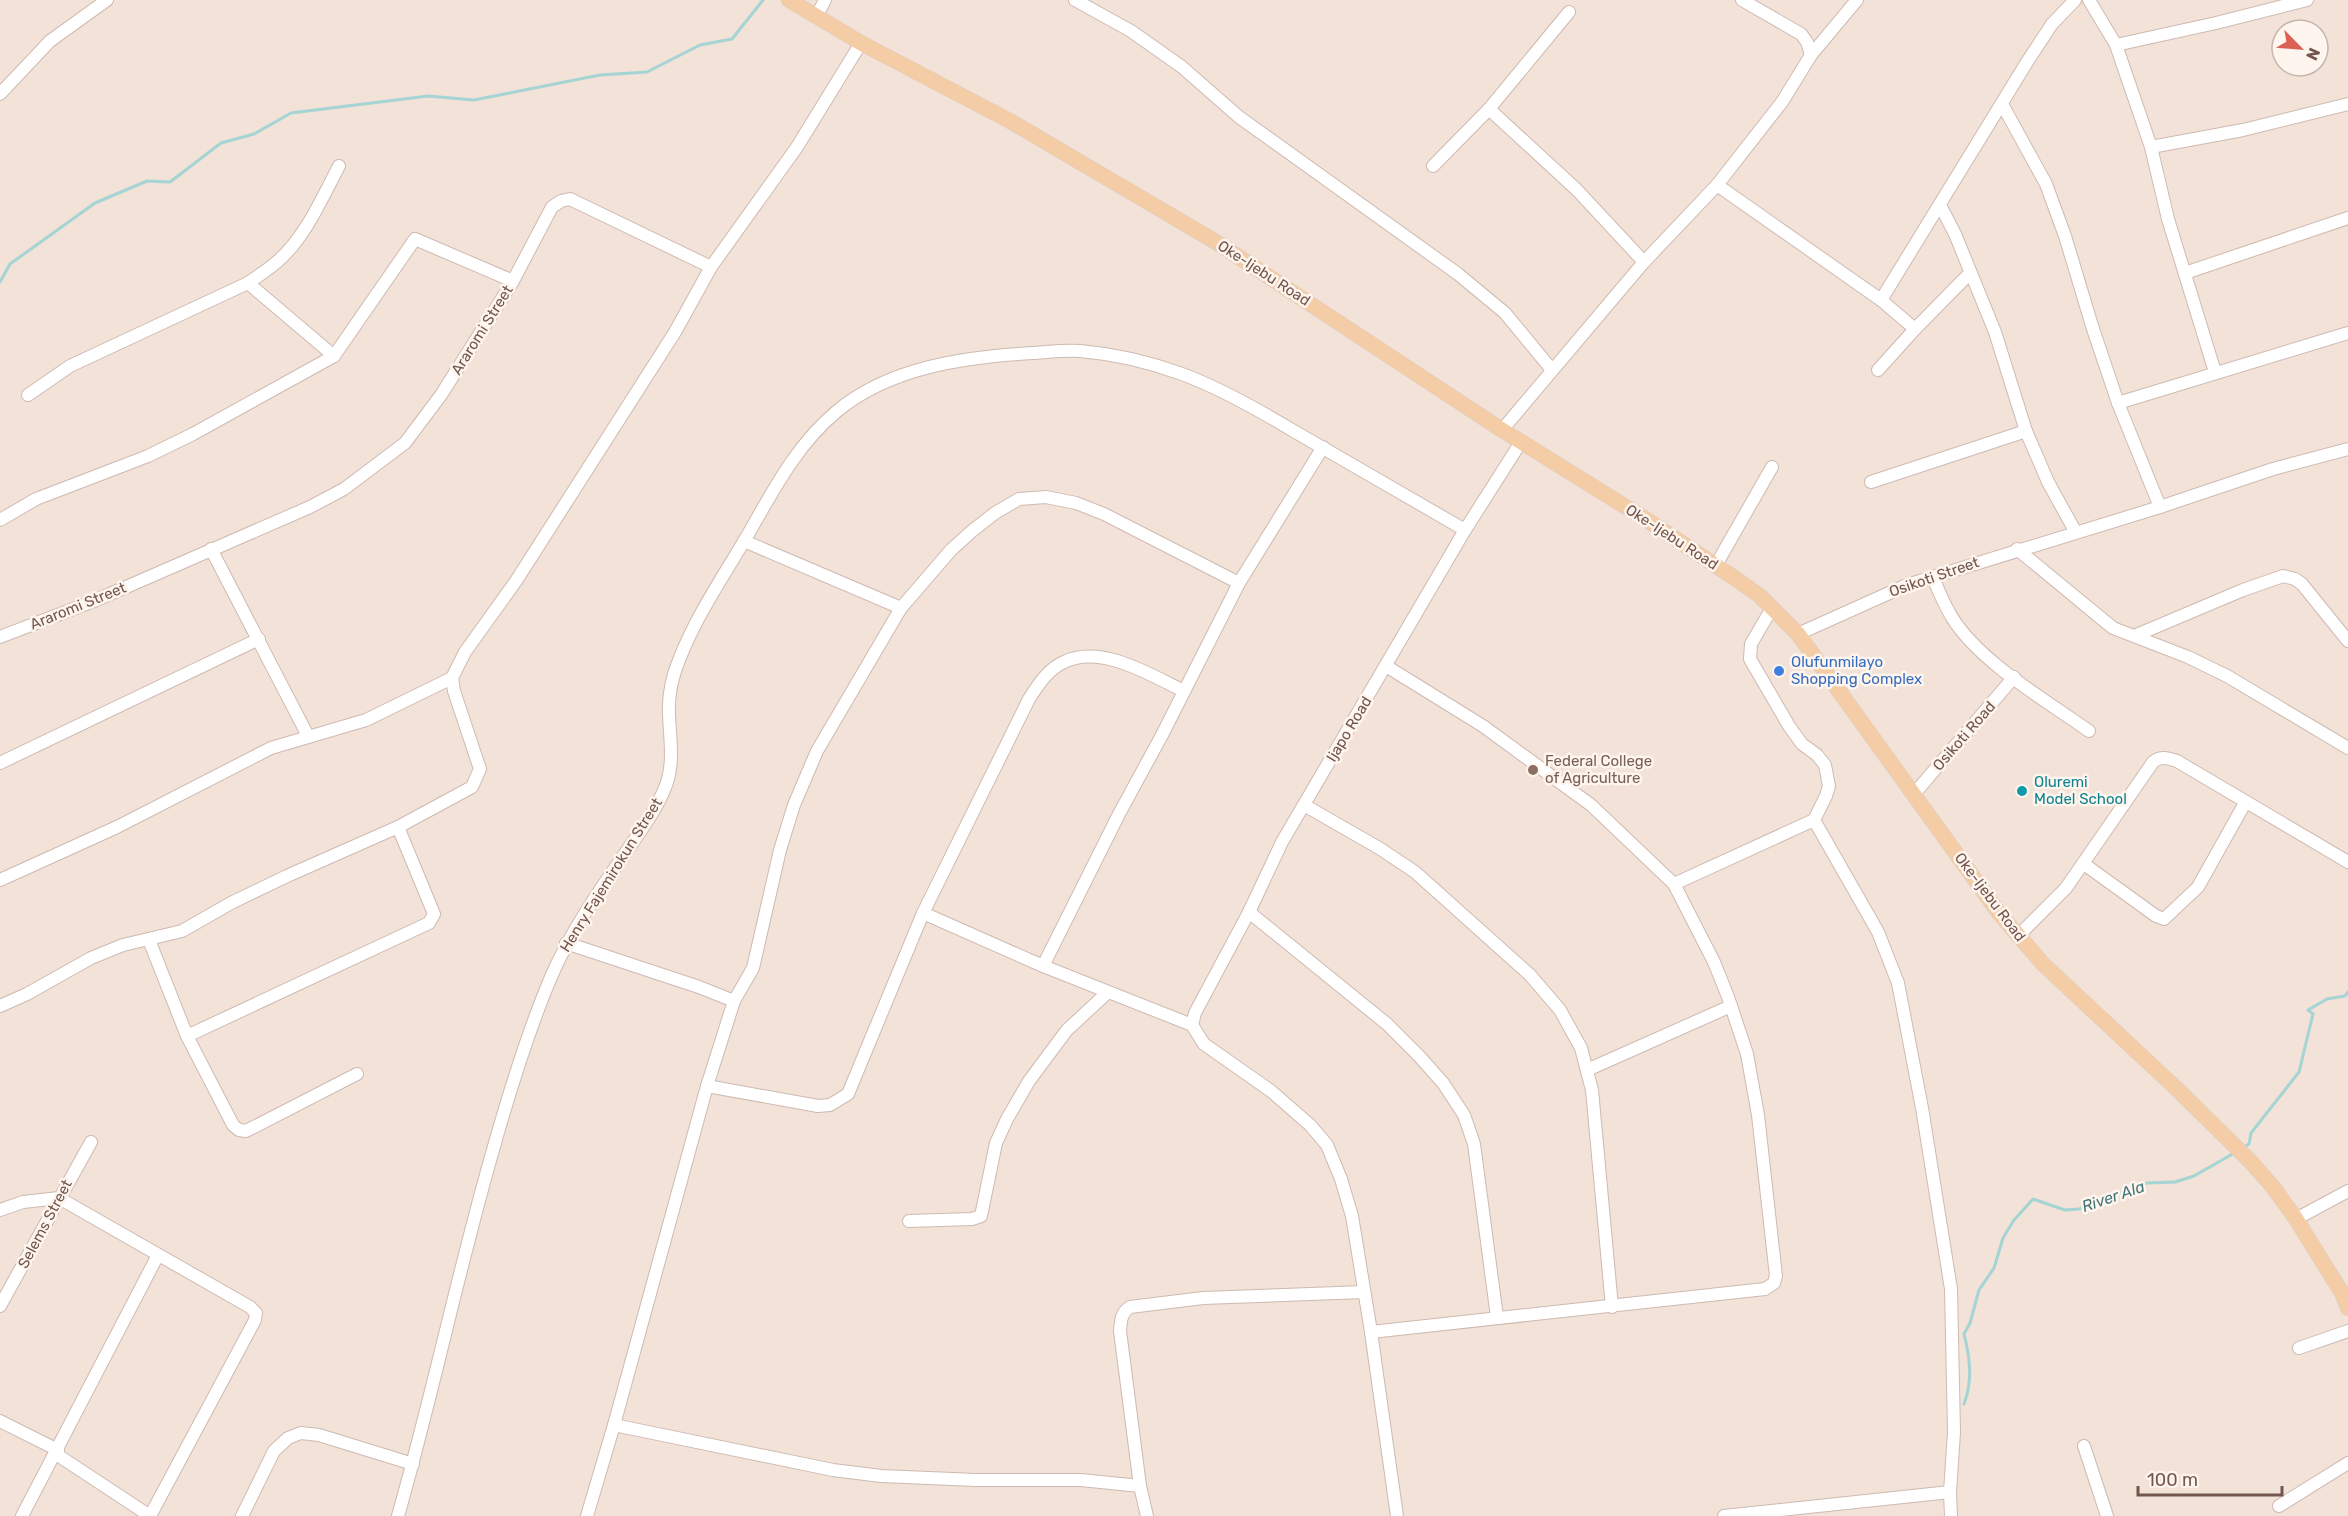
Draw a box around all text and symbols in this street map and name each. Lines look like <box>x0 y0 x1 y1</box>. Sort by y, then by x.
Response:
north arrow <box>2270 18 2330 78</box>
text: N <box>2302 45 2324 63</box>
street label: Oke-Ijebu Road <box>1214 236 1314 310</box>
street label: Araromi Street <box>447 282 517 378</box>
street label: Oke-Ijebu Road <box>1622 500 1722 574</box>
street label: Osikoti Street <box>1887 553 1981 601</box>
street label: Araromi Street <box>27 578 129 633</box>
place label: Olufunmilayo Shopping Complex <box>1791 653 1922 688</box>
marker: Olufunmilayo Shopping Complex <box>1772 664 1786 678</box>
street label: Ijapo Road <box>1322 693 1376 765</box>
street label: Osikoti Road <box>1929 698 1999 774</box>
place label: Federal College of Agriculture <box>1545 752 1652 787</box>
marker: Federal College of Agriculture <box>1526 763 1540 777</box>
place label: Oluremi Model School <box>2034 773 2127 808</box>
marker: Oluremi Model School <box>2015 784 2029 798</box>
street label: Henry Fajemirokun Street <box>556 794 666 955</box>
street label: Oke-Ijebu Road <box>1951 849 2029 945</box>
street label: Selems Street <box>14 1176 76 1271</box>
water label: River Ala <box>2079 1177 2147 1216</box>
scale bar <box>2138 1459 2282 1497</box>
text: 100 m <box>2147 1469 2198 1491</box>

